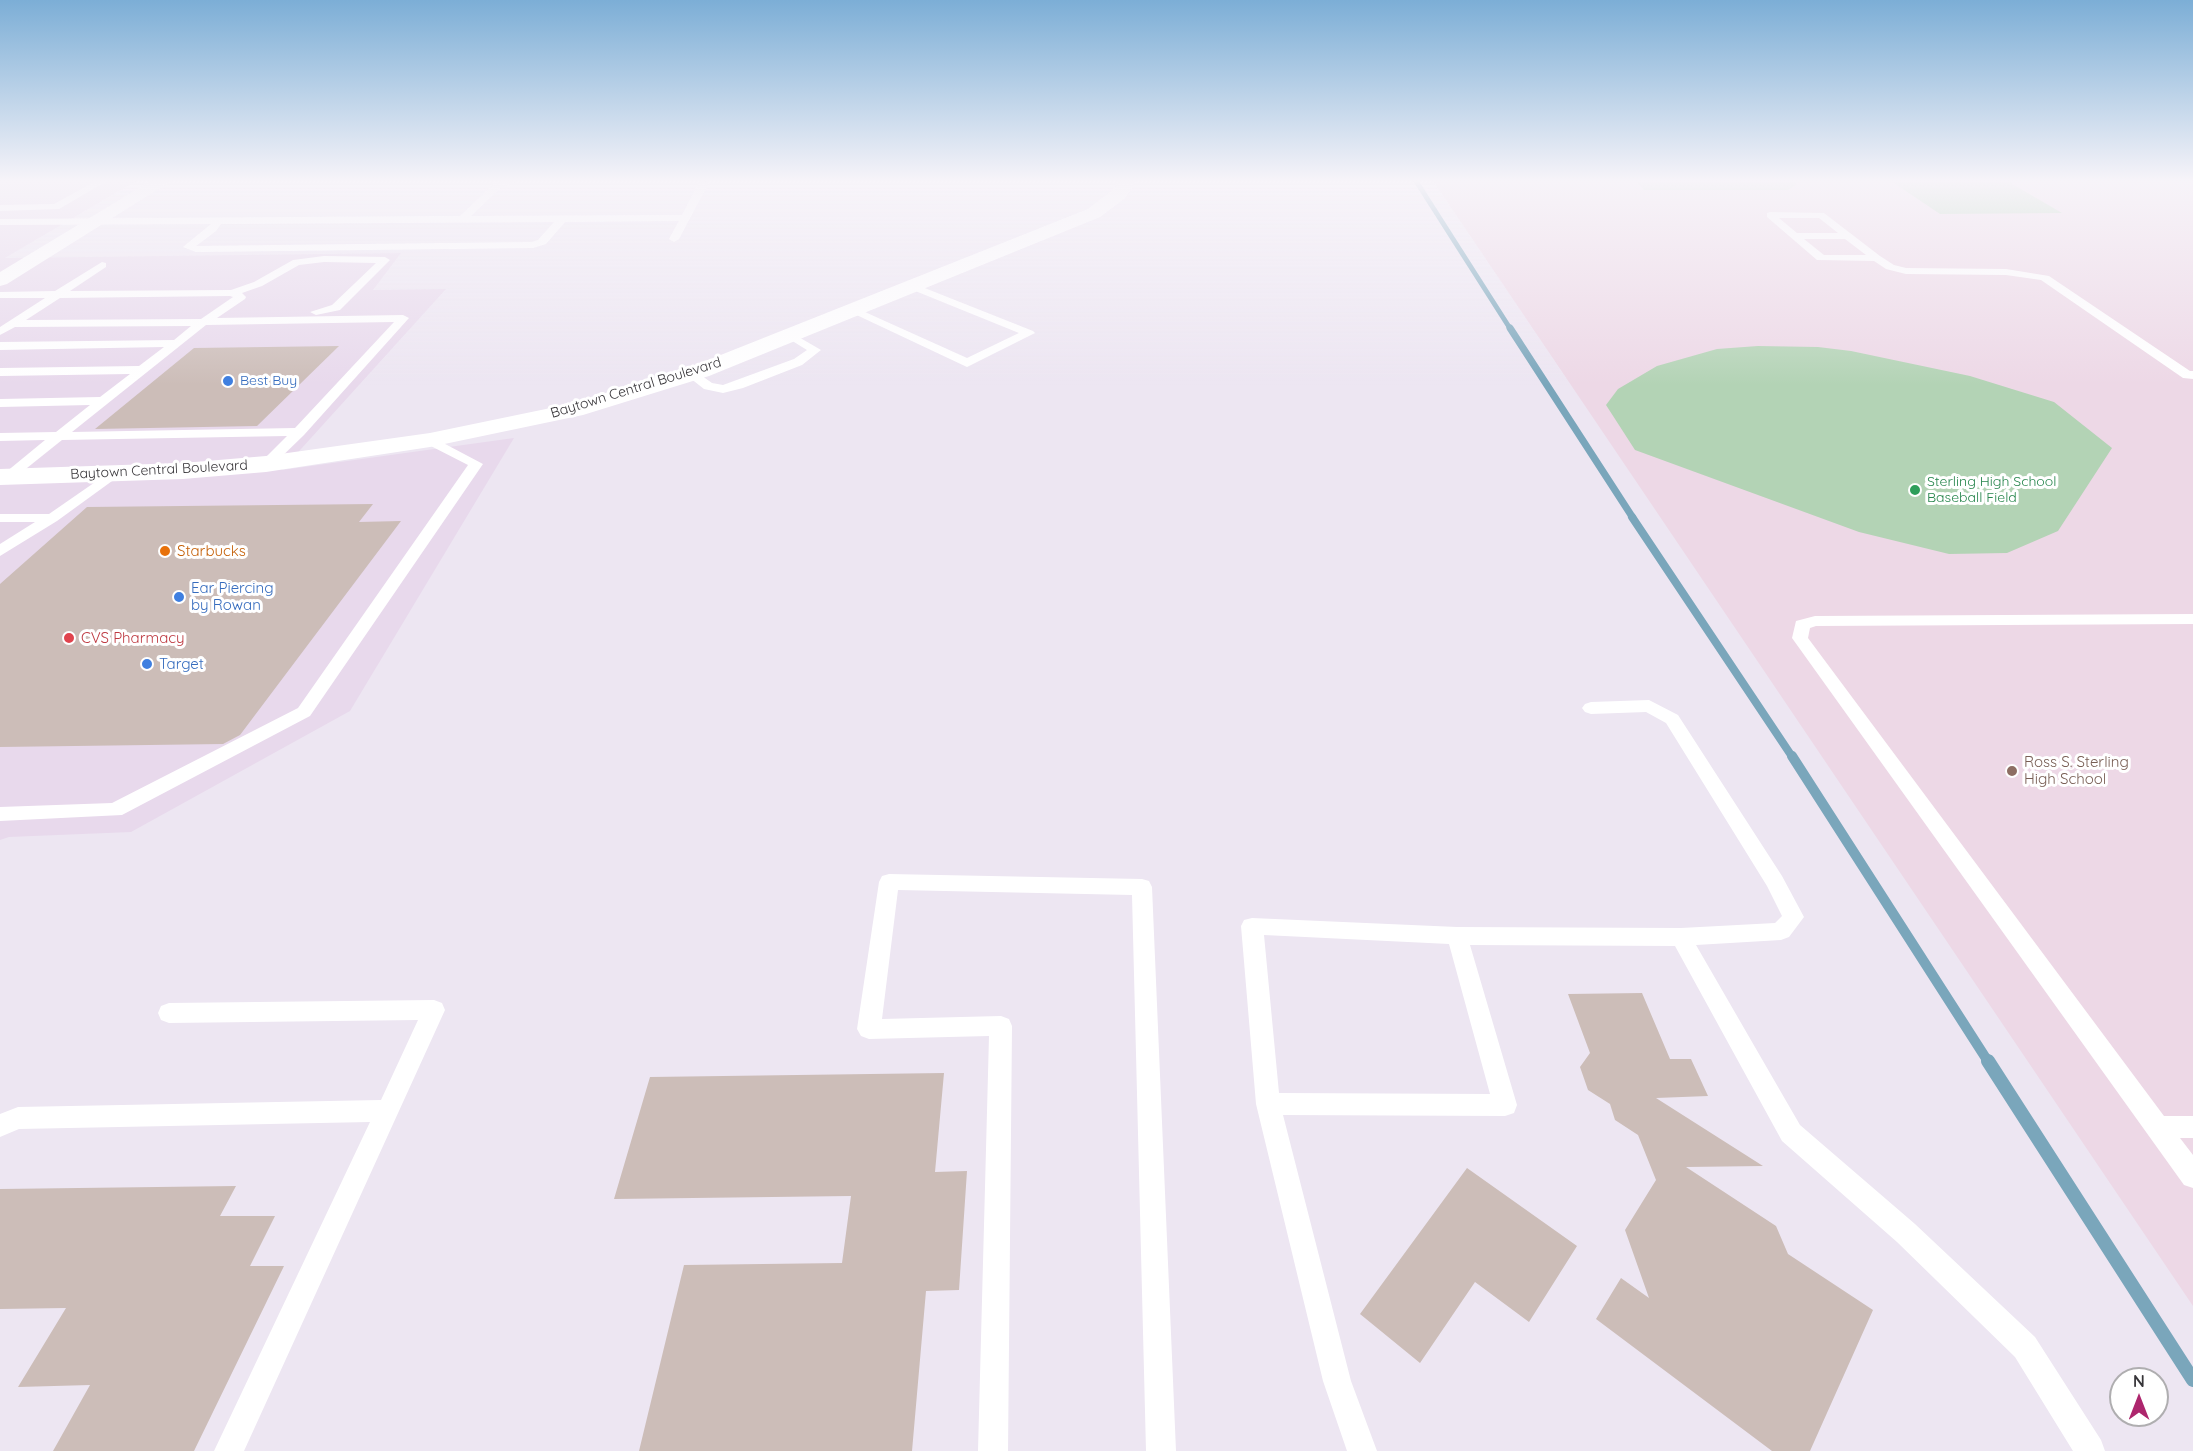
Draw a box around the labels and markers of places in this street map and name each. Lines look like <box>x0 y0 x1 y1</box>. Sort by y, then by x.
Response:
place label: Best Buy <box>240 373 297 389</box>
marker: Best Buy <box>221 374 235 388</box>
place label: Sterling High School Baseball Field <box>1927 474 2056 506</box>
marker: Sterling High School Baseball Field <box>1908 483 1922 497</box>
place label: Starbucks <box>177 542 246 560</box>
marker: Starbucks <box>158 544 172 558</box>
place label: Ear Piercing by Rowan <box>191 579 274 614</box>
marker: Ear Piercing by Rowan <box>172 590 186 604</box>
place label: CVS Pharmacy <box>81 629 185 647</box>
marker: CVS Pharmacy <box>62 631 76 645</box>
place label: Target <box>159 655 204 673</box>
marker: Target <box>140 657 154 671</box>
place label: Ross S. Sterling High School <box>2024 753 2129 788</box>
marker: Ross S. Sterling High School <box>2005 764 2019 778</box>

